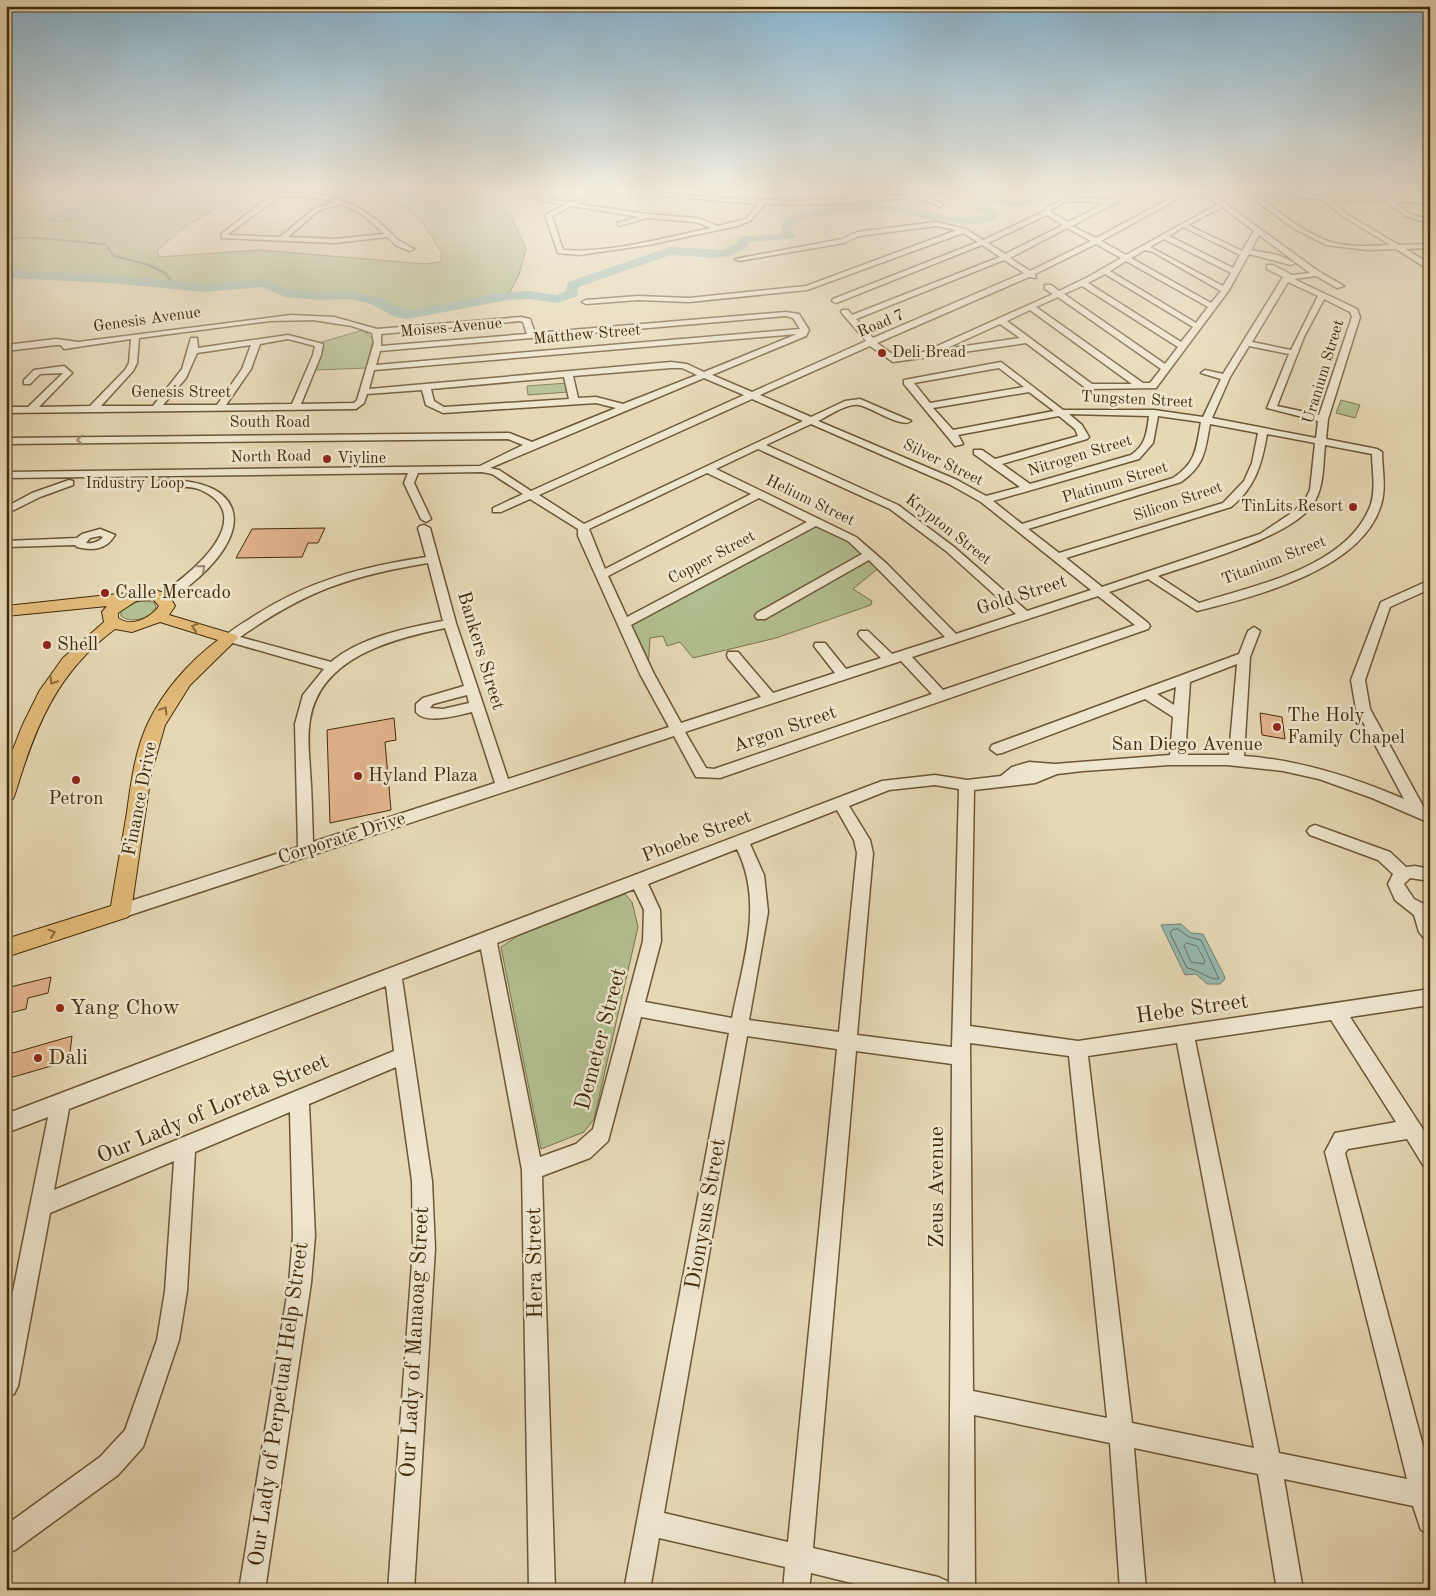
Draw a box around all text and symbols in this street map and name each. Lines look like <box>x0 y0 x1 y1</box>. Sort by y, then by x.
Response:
street label: Genesis Avenue <box>92 305 202 335</box>
street label: Road 7 <box>855 307 907 341</box>
street label: Moises Avenue <box>399 316 503 340</box>
street label: Uranium Street <box>1301 318 1348 426</box>
street label: Matthew Street <box>533 322 642 348</box>
place label: Deli Bread <box>892 345 966 361</box>
marker: Deli Bread <box>876 347 888 359</box>
street label: Genesis Street <box>131 385 231 401</box>
street label: Tungsten Street <box>1080 389 1194 411</box>
street label: South Road <box>230 415 310 431</box>
street label: Nitrogen Street <box>1026 432 1134 479</box>
one-way arrow <box>76 435 84 445</box>
street label: Silver Street <box>900 437 986 489</box>
street label: North Road <box>230 448 312 466</box>
place label: Viyline <box>337 451 386 467</box>
marker: Viyline <box>321 453 333 465</box>
street label: Platinum Street <box>1060 459 1170 507</box>
street label: Helium Street <box>763 473 857 530</box>
street label: Industry Loop <box>86 476 184 492</box>
street label: Silicon Street <box>1131 479 1225 525</box>
street label: Krypton Street <box>902 492 994 569</box>
place label: TinLits Resort <box>1241 499 1343 515</box>
marker: TinLits Resort <box>1347 501 1359 513</box>
street label: Copper Street <box>666 528 758 588</box>
street label: Titanium Street <box>1220 534 1329 588</box>
one-way arrow <box>196 565 205 574</box>
street label: Gold Street <box>974 572 1070 620</box>
place label: Calle Mercado <box>115 584 231 603</box>
marker: Calle Mercado <box>99 587 111 599</box>
street label: Bankers Street <box>453 589 507 713</box>
one-way arrow <box>191 622 199 632</box>
place label: Shell <box>57 636 98 655</box>
marker: Shell <box>41 639 53 651</box>
one-way arrow <box>50 675 59 684</box>
street label: Argon Street <box>731 703 839 757</box>
one-way arrow <box>158 706 168 715</box>
place label: The Holy Family Chapel <box>1287 707 1405 748</box>
marker: The Holy Family Chapel <box>1271 721 1283 733</box>
street label: San Diego Avenue <box>1112 736 1262 755</box>
street label: Finance Drive <box>121 740 161 858</box>
place label: Hyland Plaza <box>368 767 479 786</box>
marker: Hyland Plaza <box>352 770 364 782</box>
marker: Petron <box>70 774 82 786</box>
place label: Petron <box>49 790 103 809</box>
street label: Phoebe Street <box>640 807 754 867</box>
street label: Corporate Drive <box>276 809 408 869</box>
one-way arrow <box>48 929 56 939</box>
street label: Demeter Street <box>571 966 631 1112</box>
street label: Hebe Street <box>1134 990 1250 1028</box>
place label: Yang Chow <box>70 997 180 1019</box>
marker: Yang Chow <box>54 1002 66 1014</box>
place label: Dali <box>48 1047 88 1069</box>
street label: Our Lady of Loreta Street <box>94 1050 332 1168</box>
marker: Dali <box>32 1052 44 1064</box>
street label: Zeus Avenue <box>926 1126 948 1248</box>
street label: Dionysus Street <box>682 1137 730 1291</box>
street label: Our Lady of Manaoag Street <box>397 1206 433 1478</box>
street label: Hera Street <box>523 1207 547 1319</box>
street label: Our Lady of Perpetual Help Street <box>245 1240 313 1568</box>

